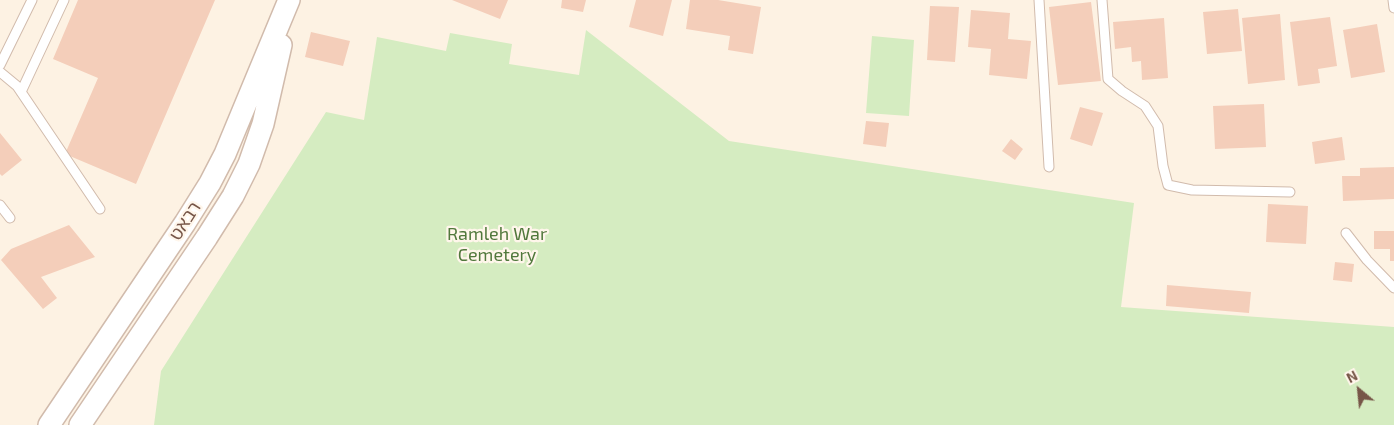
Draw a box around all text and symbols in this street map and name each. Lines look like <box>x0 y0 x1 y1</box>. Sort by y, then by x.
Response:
street label: רבאט <box>165 198 205 244</box>
park label: Ramleh War Cemetery <box>447 223 547 266</box>
north arrow <box>1334 365 1384 415</box>
text: N <box>1343 366 1360 386</box>

